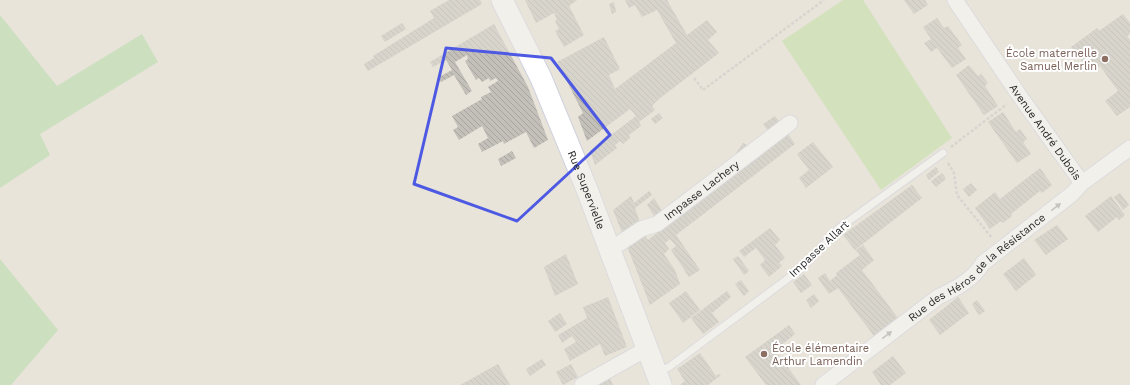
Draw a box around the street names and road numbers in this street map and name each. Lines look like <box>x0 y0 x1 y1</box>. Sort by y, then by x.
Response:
street label: Avenue André Dubois <box>1007 82 1084 183</box>
street label: Rue Supervielle <box>565 148 608 231</box>
street label: Impasse Lachery <box>661 157 742 223</box>
street label: Rue des Héros de la Résistance <box>906 211 1048 324</box>
street label: Impasse Allart <box>786 218 852 280</box>

